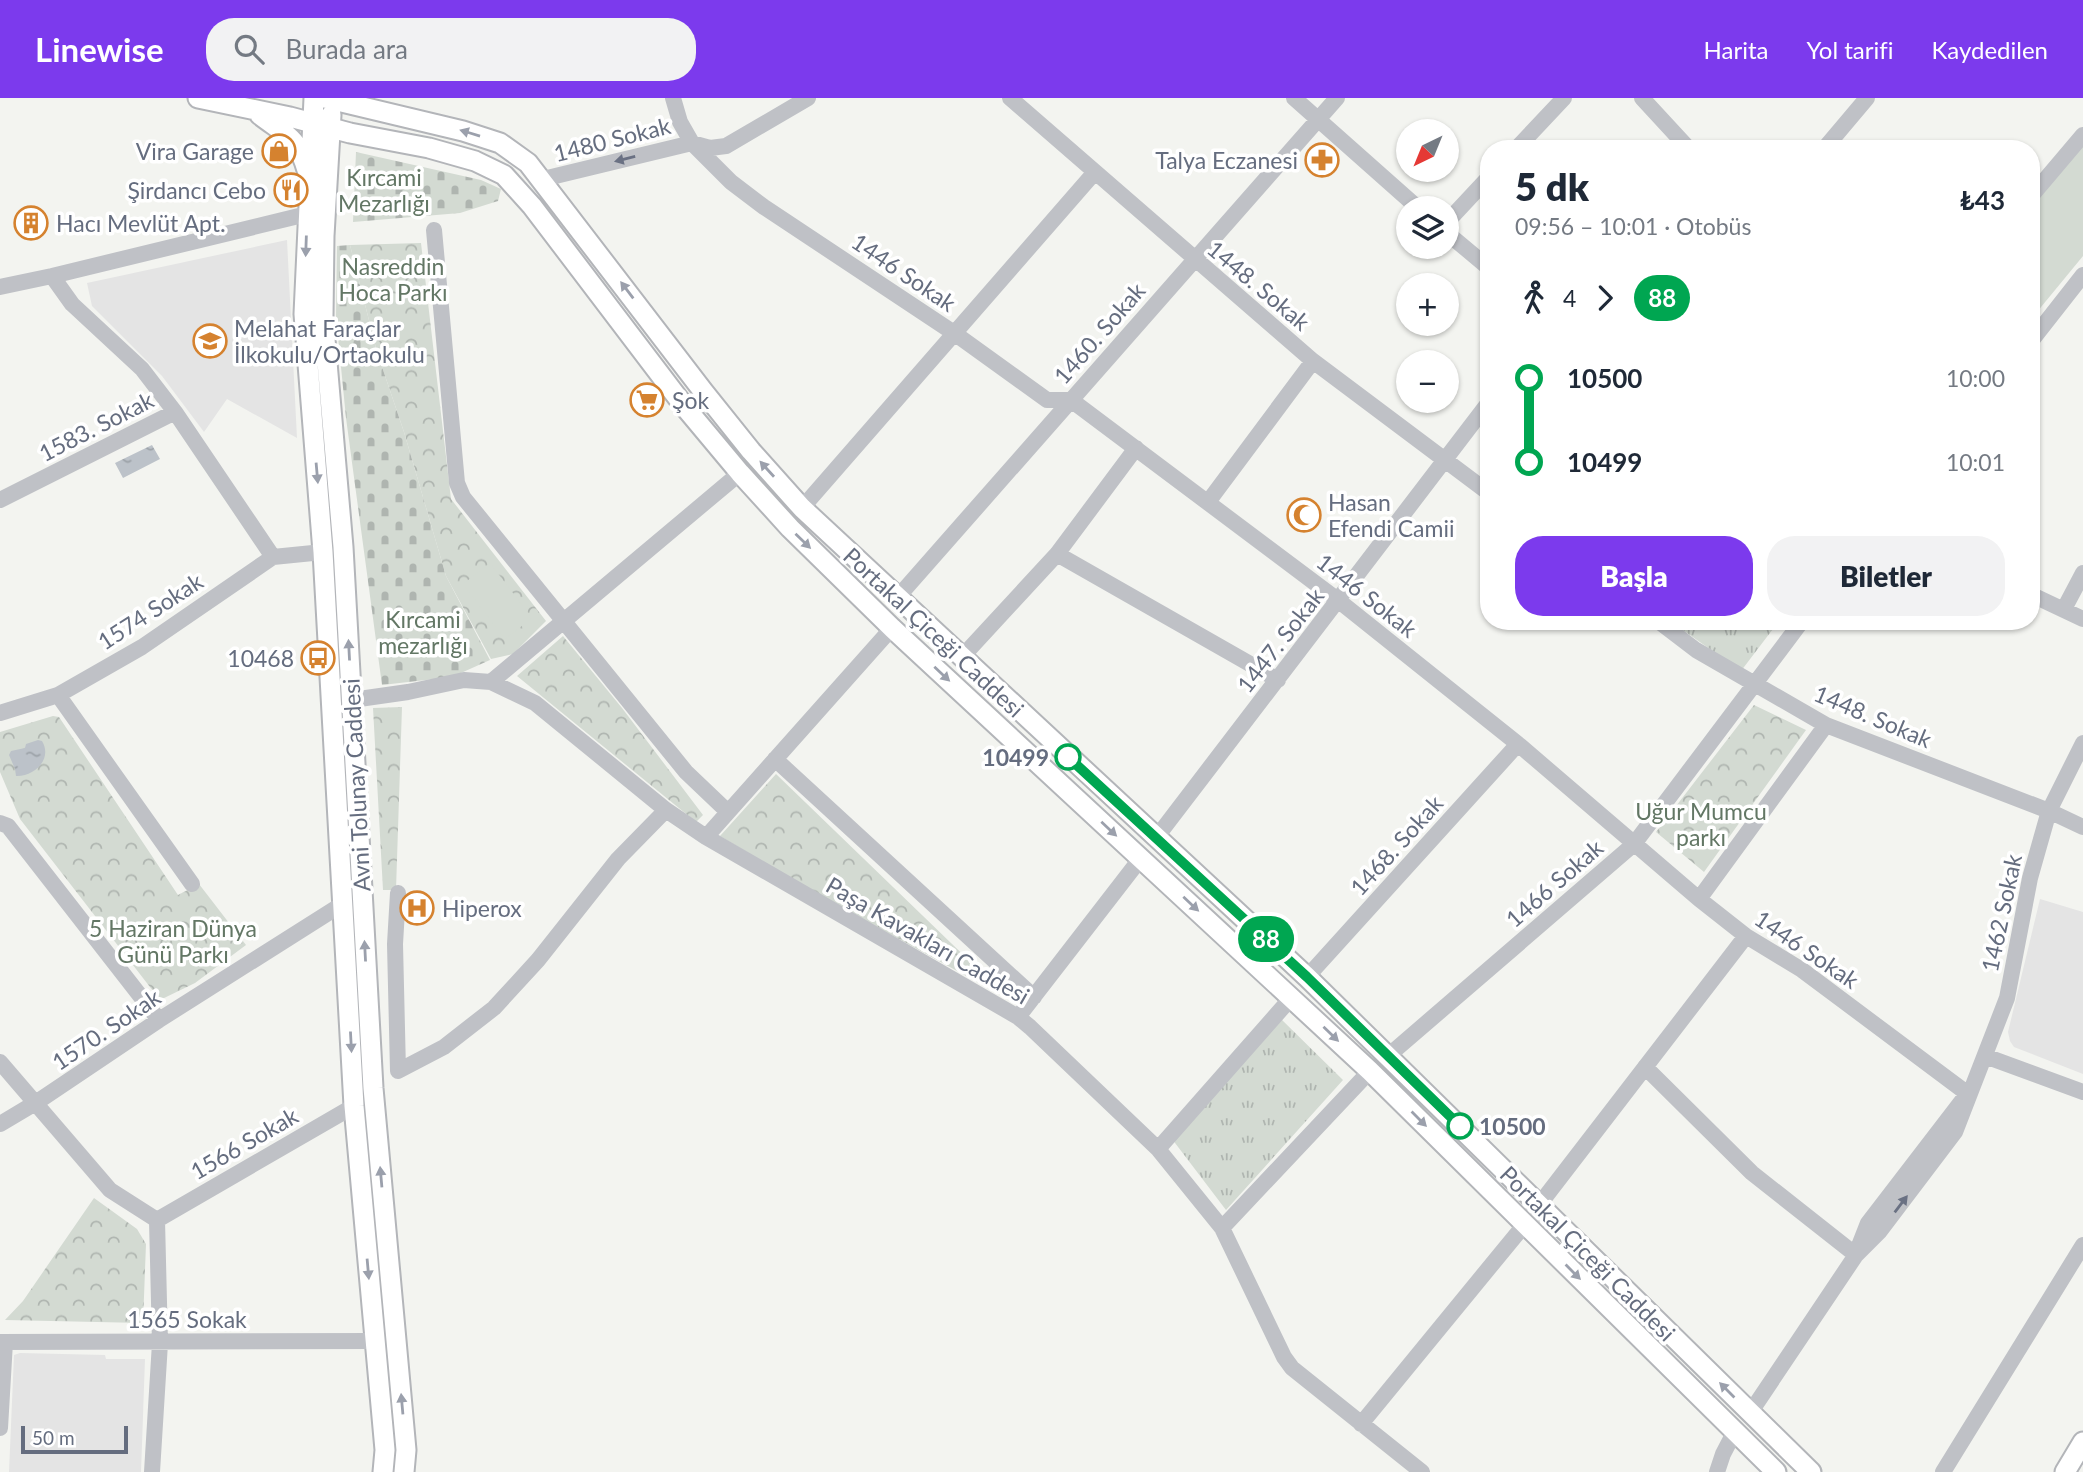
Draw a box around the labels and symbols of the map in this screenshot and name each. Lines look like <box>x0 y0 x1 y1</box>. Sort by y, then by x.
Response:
street label: 1480 Sokak <box>551 111 674 167</box>
north arrow <box>1396 119 1460 182</box>
one-way arrow <box>459 128 480 138</box>
shop icon: Vira Garage <box>260 132 298 170</box>
place label: Vira Garage <box>136 137 254 165</box>
pharmacy icon: Talya Eczanesi <box>1303 141 1341 179</box>
place label: Talya Eczanesi <box>1155 146 1298 174</box>
one-way arrow <box>614 154 636 165</box>
park label: Kırcami Mezarlığı <box>338 163 430 217</box>
restaurant icon: Şirdancı Cebo <box>272 171 310 209</box>
place label: Şirdancı Cebo <box>127 176 266 204</box>
building icon: Hacı Mevlüt Apt. <box>12 204 50 242</box>
place label: Hacı Mevlüt Apt. <box>56 209 225 237</box>
street label: 1446 Sokak <box>847 227 962 317</box>
street label: 1448. Sokak <box>1202 234 1316 336</box>
one-way arrow <box>300 235 312 257</box>
park label: Nasreddin Hoca Parkı <box>338 252 448 306</box>
street label: 1460. Sokak <box>1047 276 1151 389</box>
one-way arrow <box>620 282 635 300</box>
place label: Melahat Faraçlar İlkokulu/Ortaokulu <box>234 314 425 368</box>
school or university icon: Melahat Faraçlar İlkokulu/Ortaokulu <box>191 322 229 360</box>
supermarket icon: Şok <box>628 381 666 419</box>
street label: 1583. Sokak <box>34 385 158 467</box>
place label: Şok <box>672 386 709 414</box>
one-way arrow <box>760 461 776 478</box>
one-way arrow <box>312 462 323 484</box>
place label: Hasan Efendi Camii <box>1328 488 1455 542</box>
mosque icon: Hasan Efendi Camii <box>1285 496 1323 534</box>
one-way arrow <box>794 532 811 548</box>
street label: Portakal Çiceği Caddesi <box>838 541 1030 723</box>
street label: 1446 Sokak <box>1311 547 1423 643</box>
street label: 1574 Sokak <box>92 567 208 655</box>
street label: 1447. Sokak <box>1231 582 1330 698</box>
park label: Kırcami mezarlığı <box>378 605 468 659</box>
bus stop icon: 10468 <box>299 639 337 677</box>
one-way arrow <box>343 639 354 661</box>
place label: 10468 <box>227 644 294 672</box>
one-way arrow <box>933 666 950 682</box>
street label: Avni Tolunay Caddesi <box>336 678 376 892</box>
street label: 1448. Sokak <box>1810 679 1936 753</box>
place label: 10499 <box>982 743 1049 771</box>
marker: 10499 <box>1055 744 1081 770</box>
street label: 1468. Sokak <box>1344 789 1448 901</box>
park label: Uğur Mumcu parkı <box>1635 797 1767 851</box>
one-way arrow <box>1100 821 1118 837</box>
street label: 1466 Sokak <box>1500 833 1609 933</box>
street label: 1462 Sokak <box>1975 851 2027 974</box>
street label: Paşa Kavakları Caddesi <box>821 870 1035 1010</box>
hospital icon: Hiperox <box>398 889 436 927</box>
place label: Hiperox <box>442 894 522 922</box>
one-way arrow <box>1182 896 1199 912</box>
street label: 1446 Sokak <box>1750 904 1865 994</box>
park label: 5 Haziran Dünya Günü Parkı <box>89 914 257 968</box>
line badge: 88 <box>1234 916 1298 962</box>
one-way arrow <box>359 939 370 961</box>
street label: 1570. Sokak <box>46 982 166 1076</box>
one-way arrow <box>1322 1026 1340 1042</box>
one-way arrow <box>346 1032 357 1054</box>
street label: 1566 Sokak <box>185 1101 303 1185</box>
one-way arrow <box>1410 1110 1426 1127</box>
place label: 10500 <box>1479 1112 1546 1140</box>
marker: 10500 <box>1447 1113 1473 1139</box>
street label: Portakal Çiceği Caddesi <box>1495 1160 1681 1346</box>
one-way arrow <box>375 1166 386 1188</box>
one-way arrow <box>1893 1195 1907 1213</box>
one-way arrow <box>363 1258 374 1280</box>
one-way arrow <box>1565 1263 1582 1280</box>
street label: 1565 Sokak <box>127 1305 247 1333</box>
one-way arrow <box>1719 1382 1735 1398</box>
one-way arrow <box>396 1393 407 1415</box>
scale bar <box>21 1423 128 1455</box>

